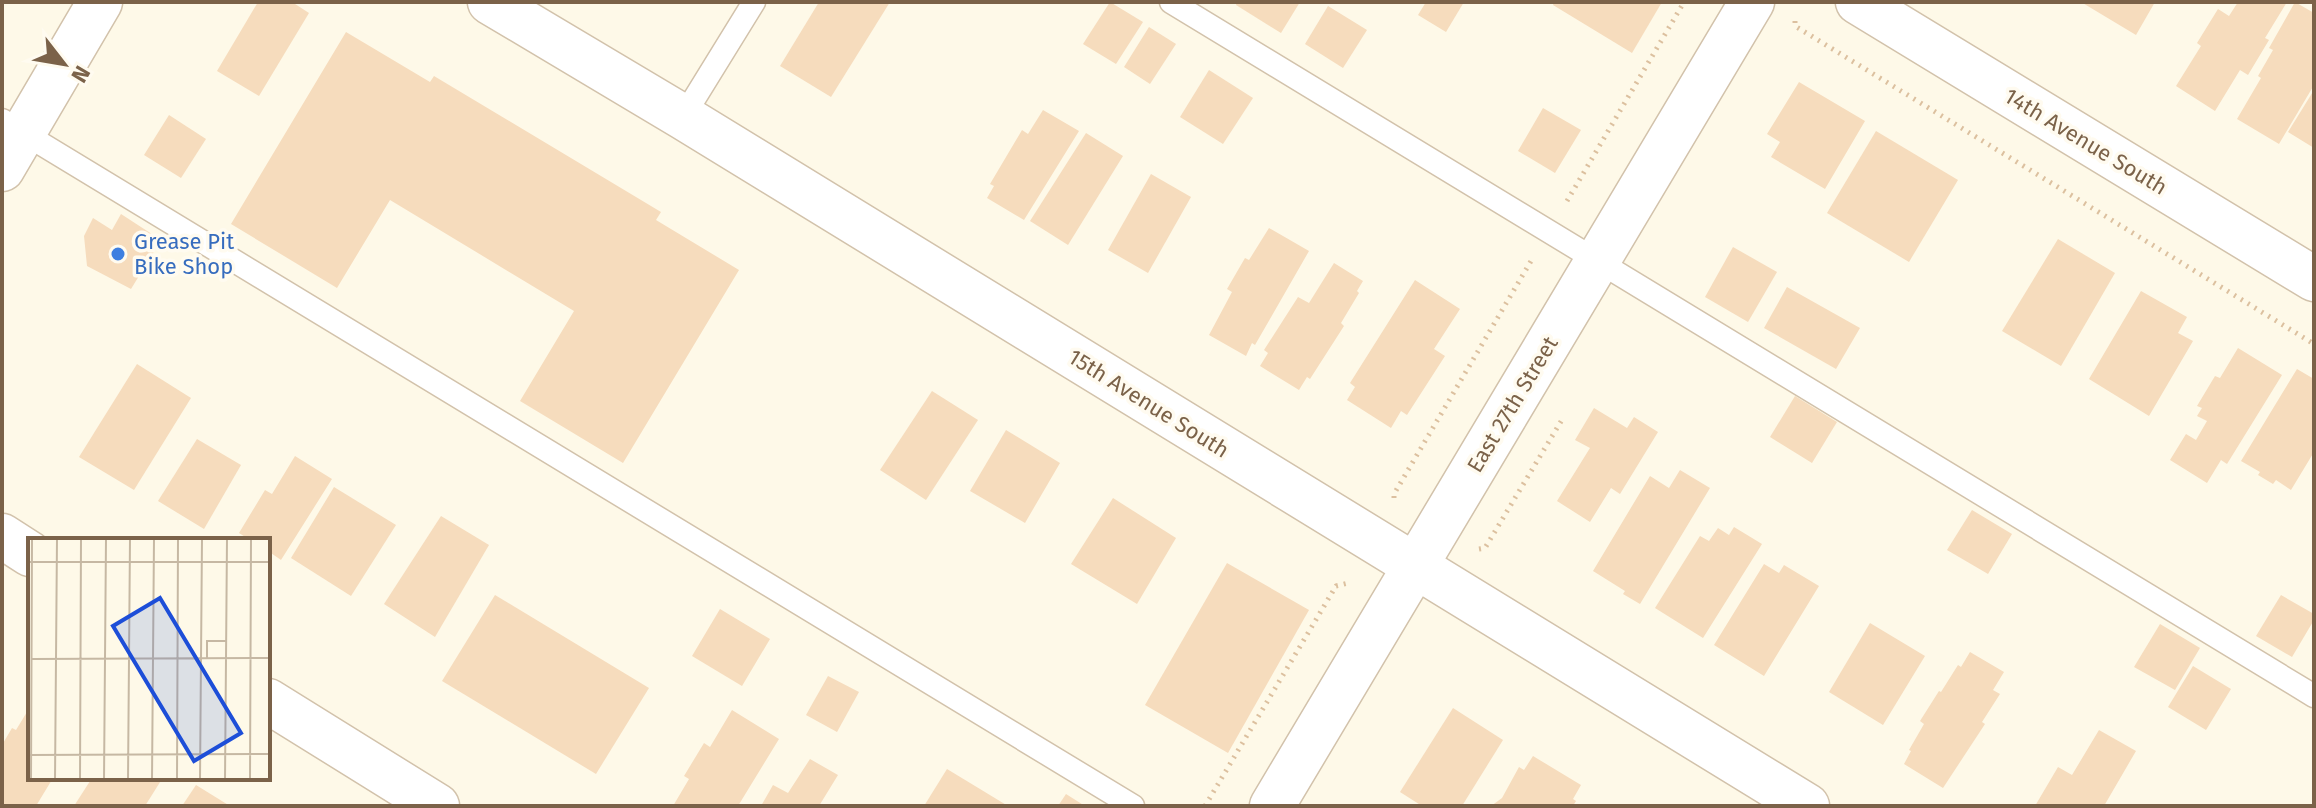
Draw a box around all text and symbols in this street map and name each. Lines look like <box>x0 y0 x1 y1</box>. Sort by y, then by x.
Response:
north arrow <box>24 24 104 104</box>
text: N <box>65 61 96 87</box>
street label: 14th Avenue South <box>1999 82 2172 201</box>
place label: Grease Pit Bike Shop <box>134 228 234 280</box>
marker: Grease Pit Bike Shop <box>109 245 127 263</box>
street label: East 27th Street <box>1461 331 1564 477</box>
street label: 15th Avenue South <box>1063 343 1234 464</box>
inset map <box>28 538 270 780</box>

